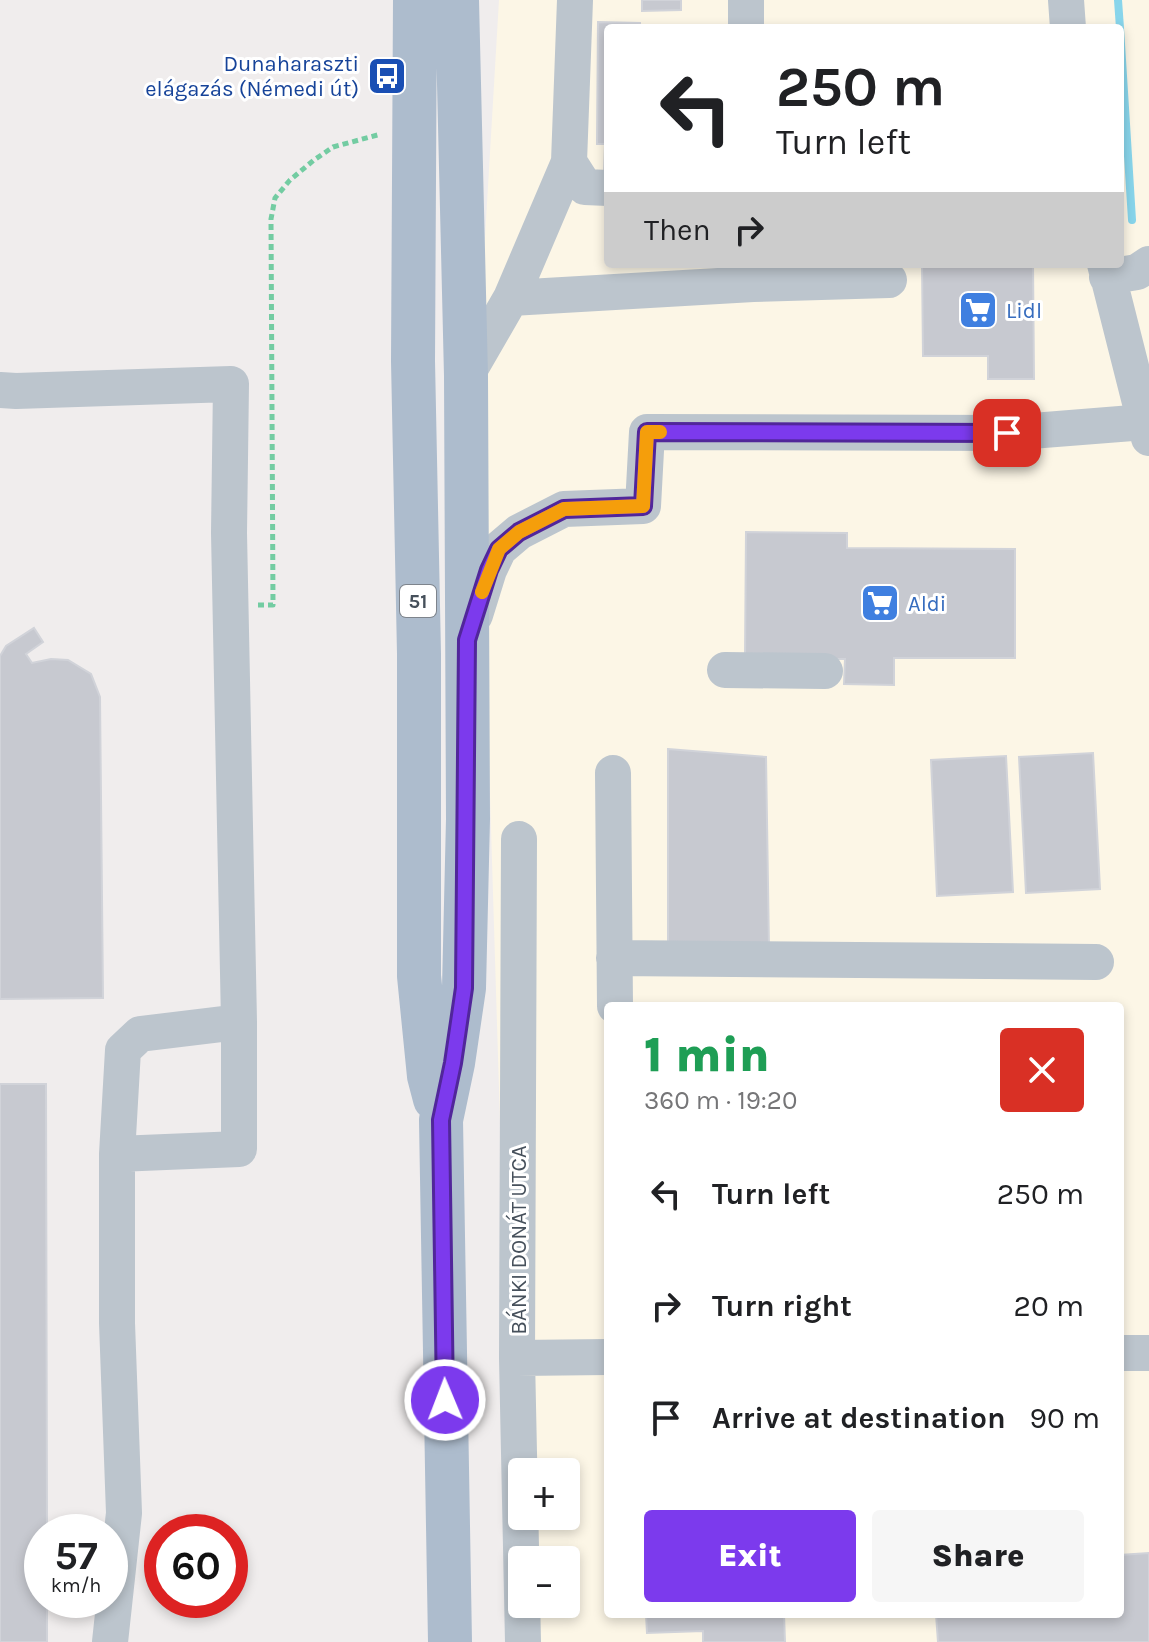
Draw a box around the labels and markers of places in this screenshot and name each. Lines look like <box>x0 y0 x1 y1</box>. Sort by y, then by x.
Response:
place label: Dunaharaszti elágazás (Némedi út) <box>145 51 359 102</box>
bus stop icon: Dunaharaszti elágazás (Némedi út) <box>366 55 408 97</box>
supermarket icon: Lidl <box>957 289 999 331</box>
place label: Lidl <box>1006 298 1042 324</box>
pin <box>973 399 1041 467</box>
supermarket icon: Aldi <box>859 582 901 624</box>
place label: Aldi <box>908 591 946 617</box>

